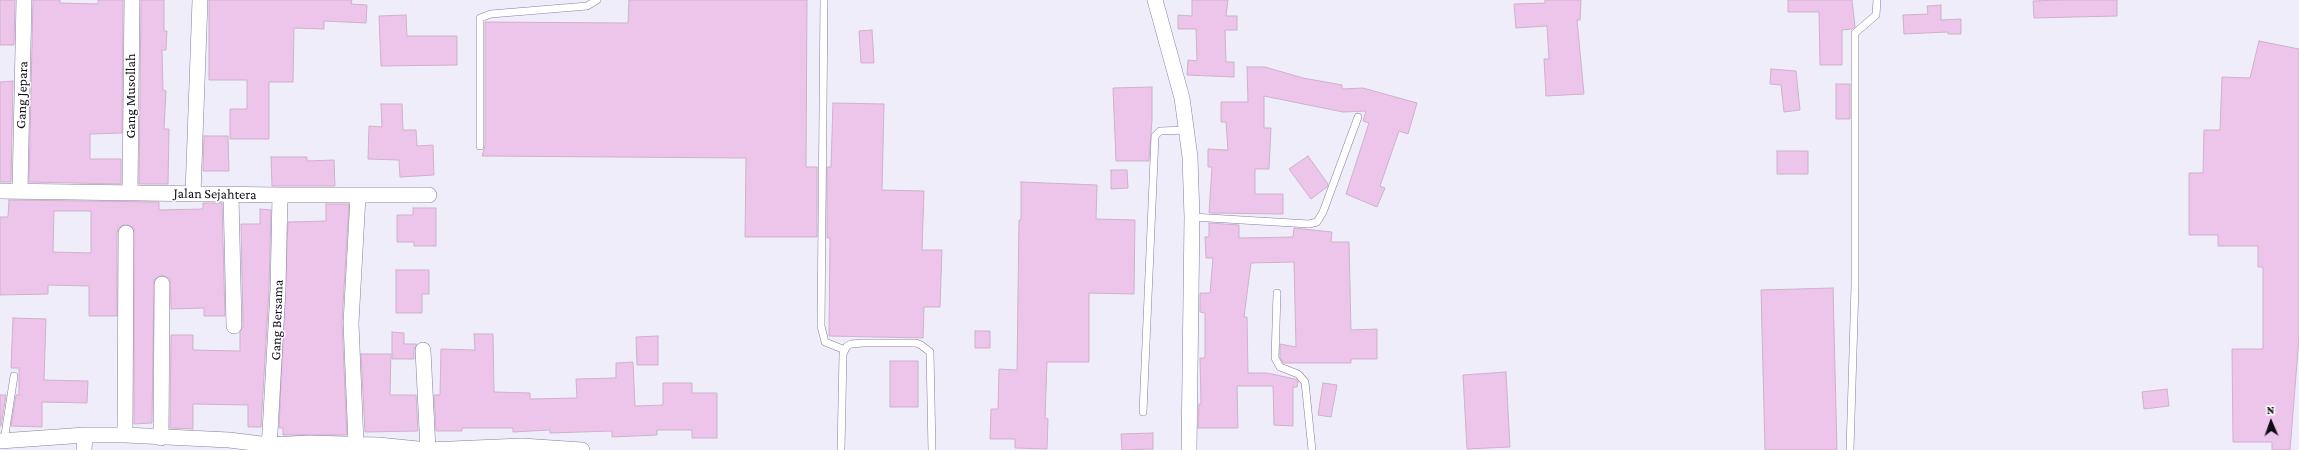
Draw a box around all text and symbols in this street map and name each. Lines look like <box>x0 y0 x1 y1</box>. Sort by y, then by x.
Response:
street label: Gang Musollah <box>123 53 139 139</box>
street label: Gang Jepara <box>12 61 32 129</box>
street label: Jalan Sejahtera <box>173 185 257 203</box>
street label: Gang Bersama <box>267 279 287 361</box>
north arrow <box>2251 402 2291 442</box>
text: N <box>2267 404 2275 416</box>

